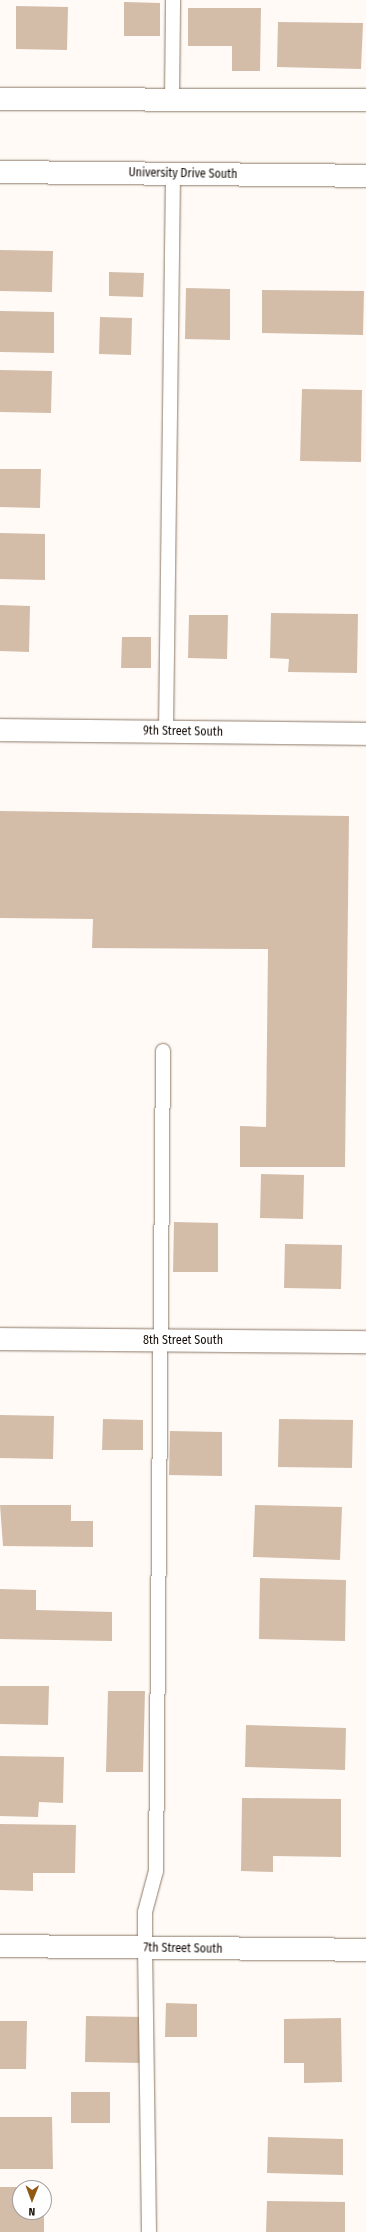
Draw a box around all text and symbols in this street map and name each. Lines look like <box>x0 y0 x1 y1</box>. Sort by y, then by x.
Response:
street label: University Drive South <box>128 166 238 182</box>
street label: 9th Street South <box>143 724 223 740</box>
street label: 8th Street South <box>143 1334 223 1348</box>
street label: 7th Street South <box>143 1941 223 1957</box>
north arrow <box>12 2180 52 2220</box>
text: N <box>28 2205 35 2218</box>

